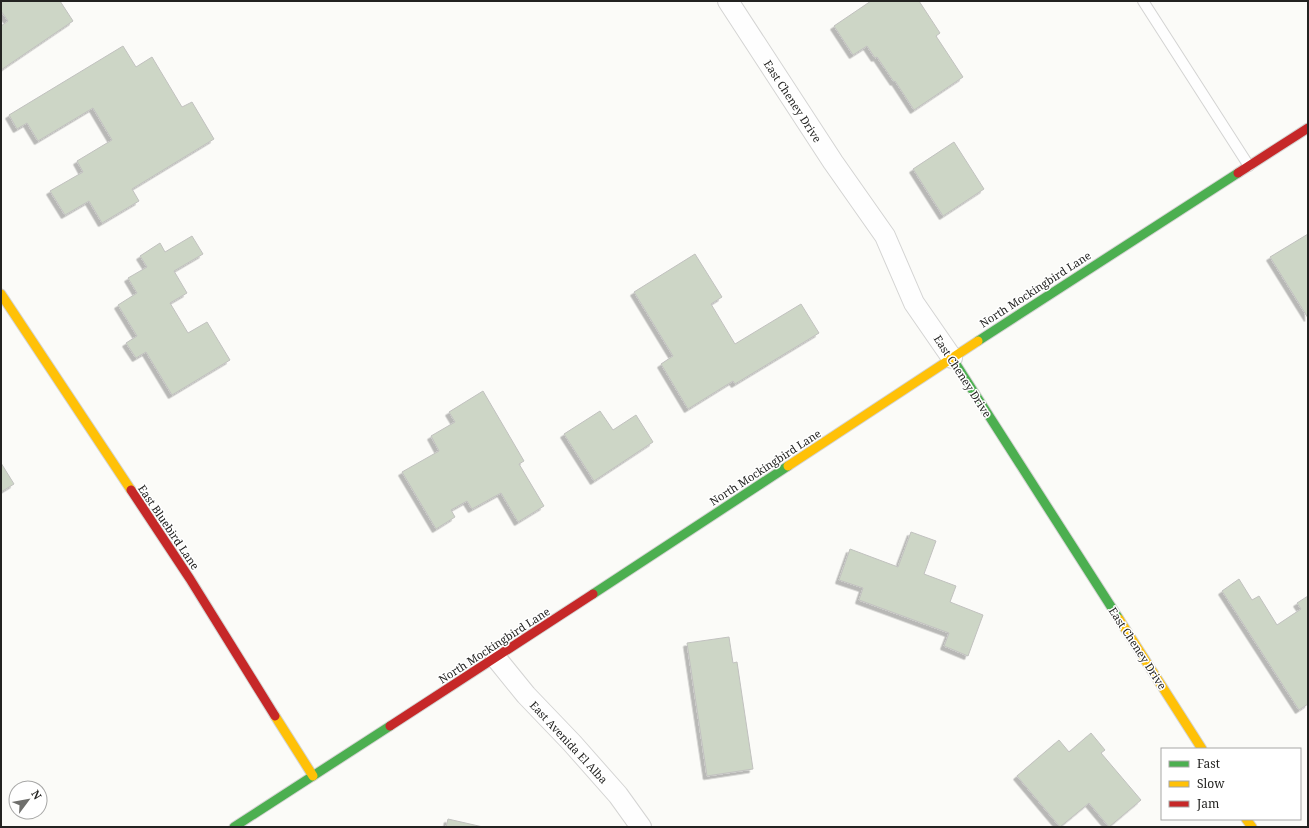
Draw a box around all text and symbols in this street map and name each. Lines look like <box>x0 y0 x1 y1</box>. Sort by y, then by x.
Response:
street label: East Cheney Drive <box>761 57 825 145</box>
street label: North Mockingbird Lane <box>976 247 1094 331</box>
street label: East Cheney Drive <box>931 332 995 420</box>
street label: North Mockingbird Lane <box>706 425 824 509</box>
street label: East Bluebird Lane <box>135 482 203 572</box>
street label: North Mockingbird Lane <box>435 603 553 687</box>
street label: East Cheney Drive <box>1106 604 1170 692</box>
street label: East Avenida El Alba <box>527 697 611 787</box>
legend <box>1161 748 1301 820</box>
text: Fast <box>1197 755 1220 772</box>
text: Slow <box>1197 775 1225 792</box>
north arrow <box>8 780 48 820</box>
text: N <box>28 787 46 802</box>
text: Jam <box>1196 795 1219 812</box>

